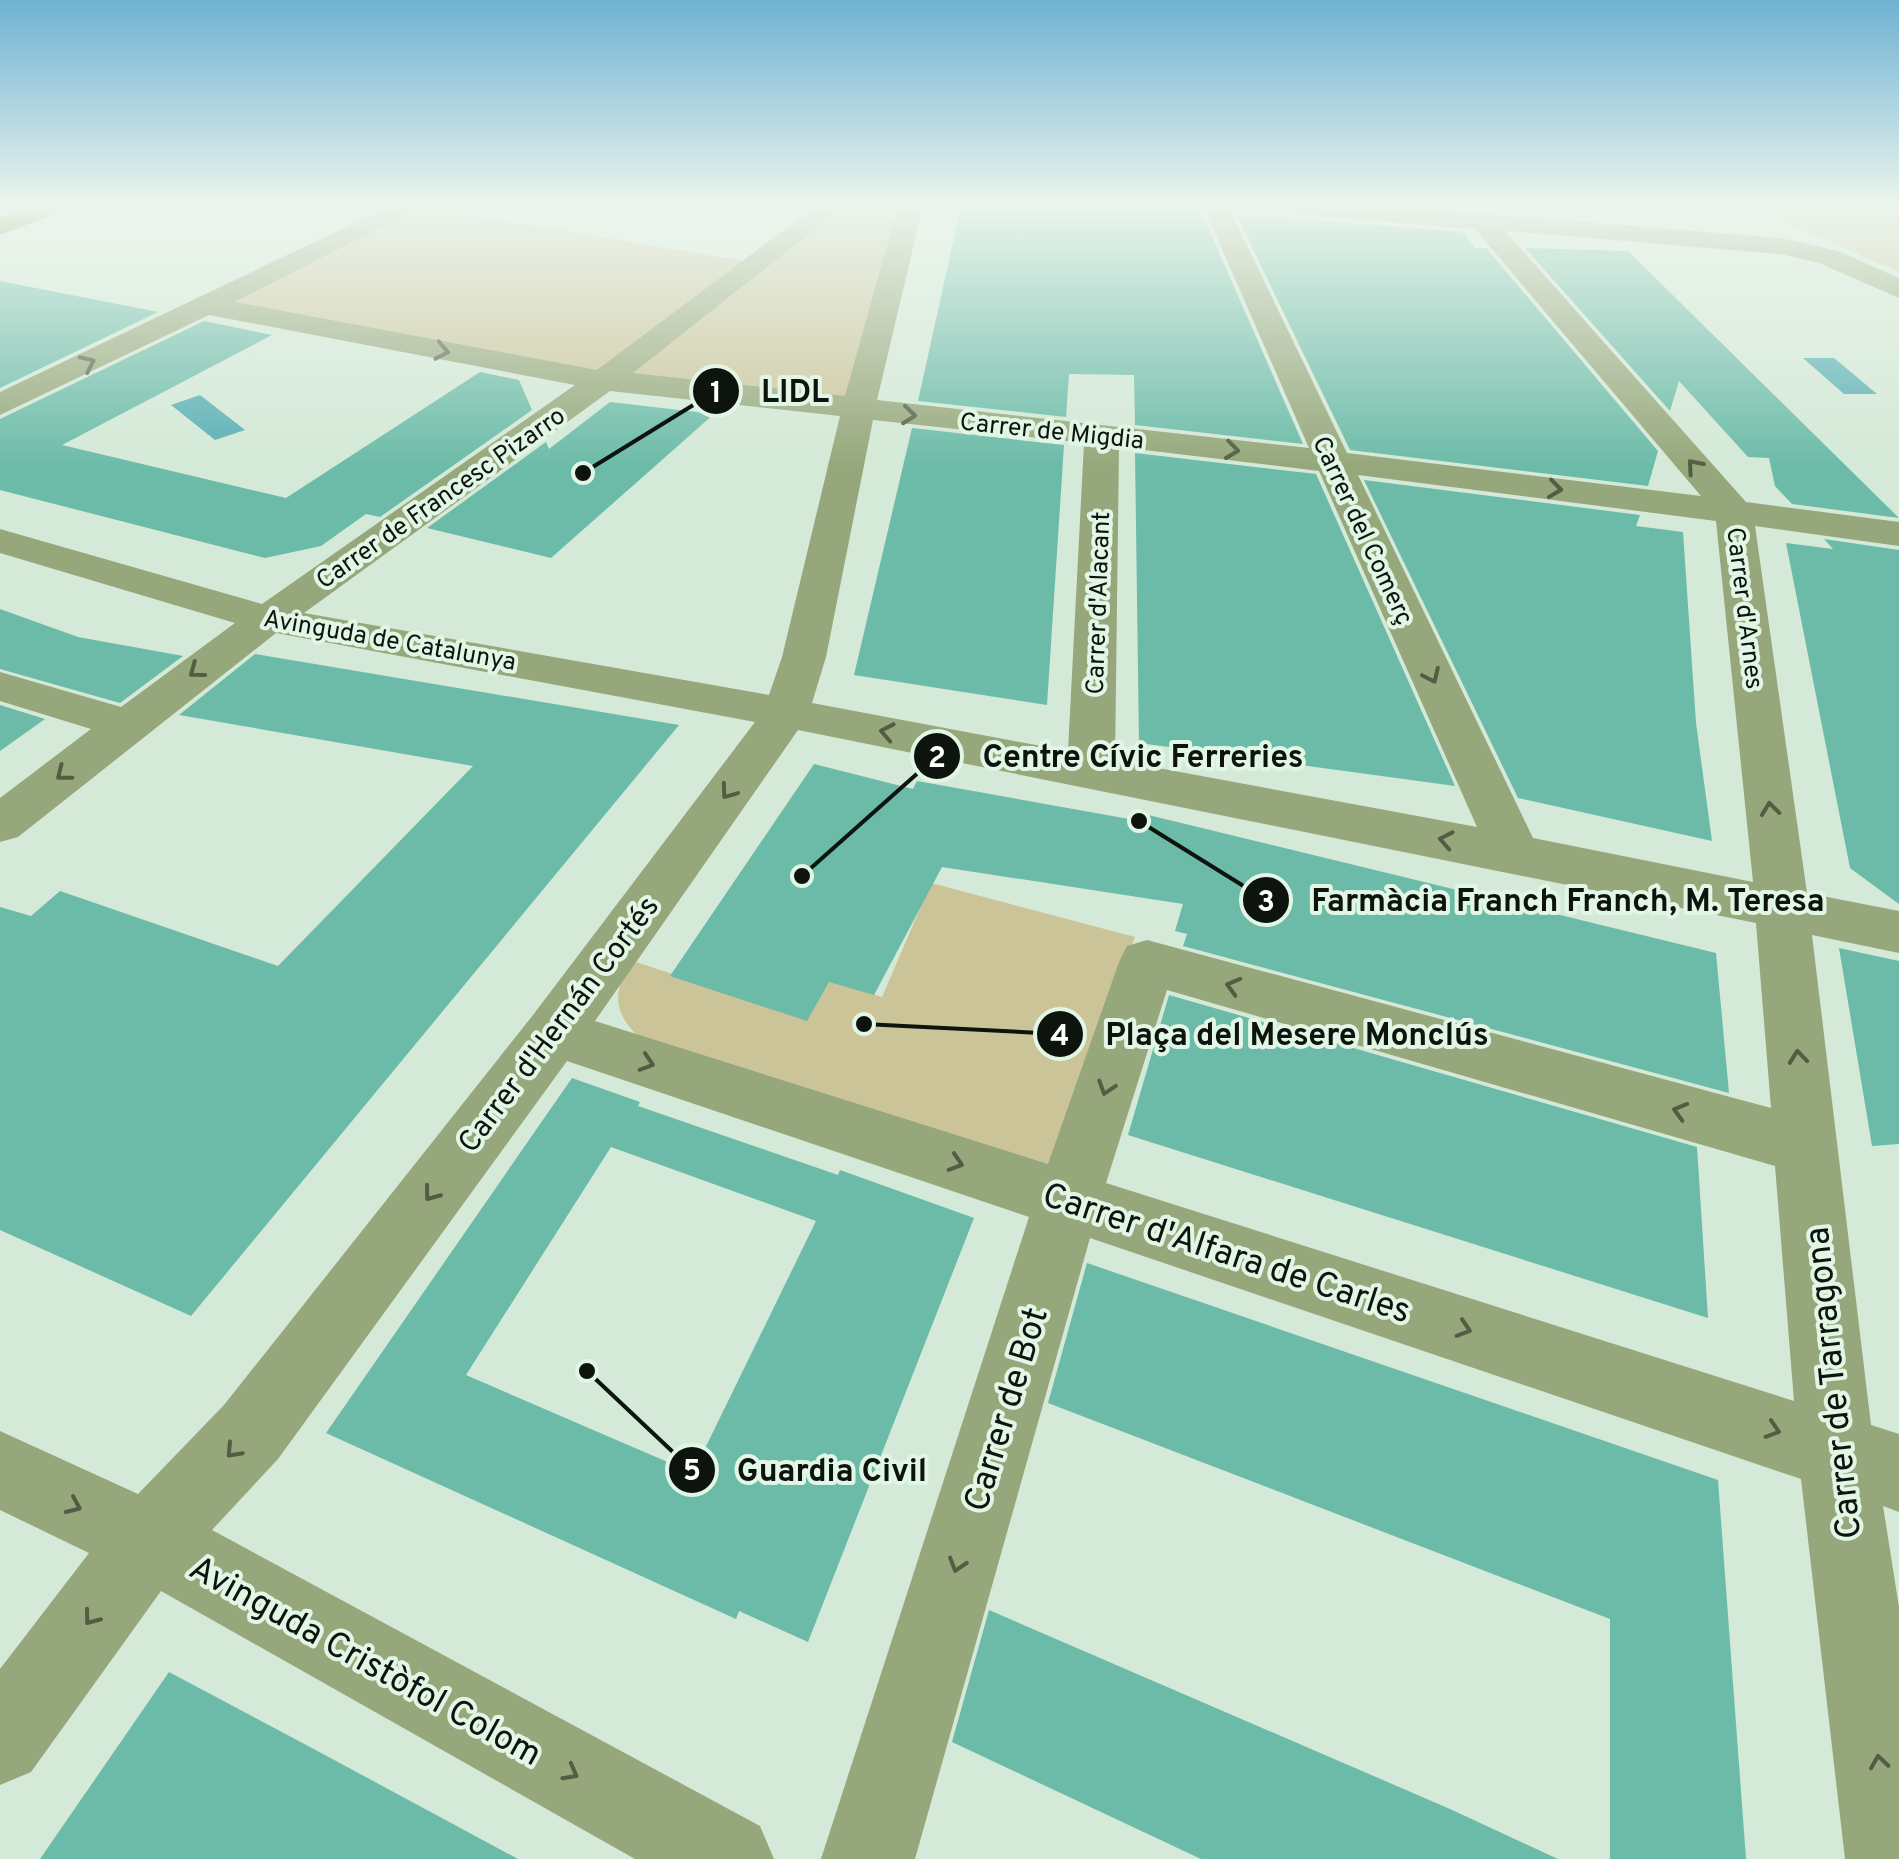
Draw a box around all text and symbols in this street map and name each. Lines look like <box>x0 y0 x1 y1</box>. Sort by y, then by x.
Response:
one-way arrow <box>434 339 451 360</box>
one-way arrow <box>78 356 96 376</box>
callout: LIDL <box>691 360 849 422</box>
text: LIDL <box>761 374 829 414</box>
text: 1 <box>710 376 722 413</box>
street label: Carrer de Francesc Pizarro <box>311 401 573 598</box>
one-way arrow <box>901 403 917 425</box>
street label: Carrer de Migdia <box>958 407 1145 459</box>
street label: Carrer del Comerç <box>1304 432 1419 631</box>
one-way arrow <box>1224 439 1240 460</box>
one-way arrow <box>1688 459 1706 478</box>
one-way arrow <box>1546 478 1563 499</box>
street label: Carrer d'Alacant <box>1081 511 1119 695</box>
street label: Carrer d'Arnes <box>1717 526 1769 691</box>
street label: Avinguda de Catalunya <box>261 604 518 680</box>
one-way arrow <box>189 659 207 676</box>
one-way arrow <box>1420 666 1440 684</box>
one-way arrow <box>878 723 895 744</box>
callout: Centre Cívic Ferreries <box>912 725 1323 787</box>
text: Centre Cívic Ferreries <box>983 739 1303 779</box>
text: 2 <box>928 741 946 778</box>
one-way arrow <box>56 762 74 780</box>
one-way arrow <box>723 781 740 799</box>
one-way arrow <box>1761 801 1782 818</box>
one-way arrow <box>1438 830 1454 851</box>
callout: Farmàcia Franch Franch, M. Teresa <box>1241 869 1845 931</box>
text: Farmàcia Franch Franch, M. Teresa <box>1311 883 1825 923</box>
text: 3 <box>1257 885 1275 922</box>
street label: Carrer d'Hernán Cortés <box>451 890 669 1161</box>
one-way arrow <box>1224 976 1242 997</box>
callout: Plaça del Mesere Monclús <box>1035 1003 1509 1065</box>
text: Plaça del Mesere Monclús <box>1105 1017 1489 1057</box>
text: 4 <box>1050 1019 1070 1056</box>
one-way arrow <box>1788 1049 1810 1065</box>
one-way arrow <box>637 1051 654 1071</box>
one-way arrow <box>1097 1078 1117 1095</box>
one-way arrow <box>1672 1102 1689 1123</box>
one-way arrow <box>946 1152 963 1172</box>
street label: Carrer d'Alfara de Carles <box>1036 1175 1416 1335</box>
one-way arrow <box>426 1183 443 1201</box>
street label: Carrer de Tarragona <box>1797 1224 1873 1541</box>
street label: Carrer de Bot <box>956 1302 1060 1517</box>
one-way arrow <box>1455 1318 1472 1338</box>
one-way arrow <box>1764 1418 1781 1438</box>
one-way arrow <box>227 1439 245 1458</box>
callout: Guardia Civil <box>667 1439 947 1501</box>
text: Guardia Civil <box>737 1453 927 1493</box>
text: 5 <box>683 1454 701 1491</box>
one-way arrow <box>64 1494 82 1514</box>
street label: Avinguda Cristòfol Colom <box>181 1547 548 1778</box>
one-way arrow <box>948 1556 969 1573</box>
one-way arrow <box>85 1607 102 1625</box>
one-way arrow <box>1869 1754 1890 1771</box>
one-way arrow <box>561 1761 579 1781</box>

